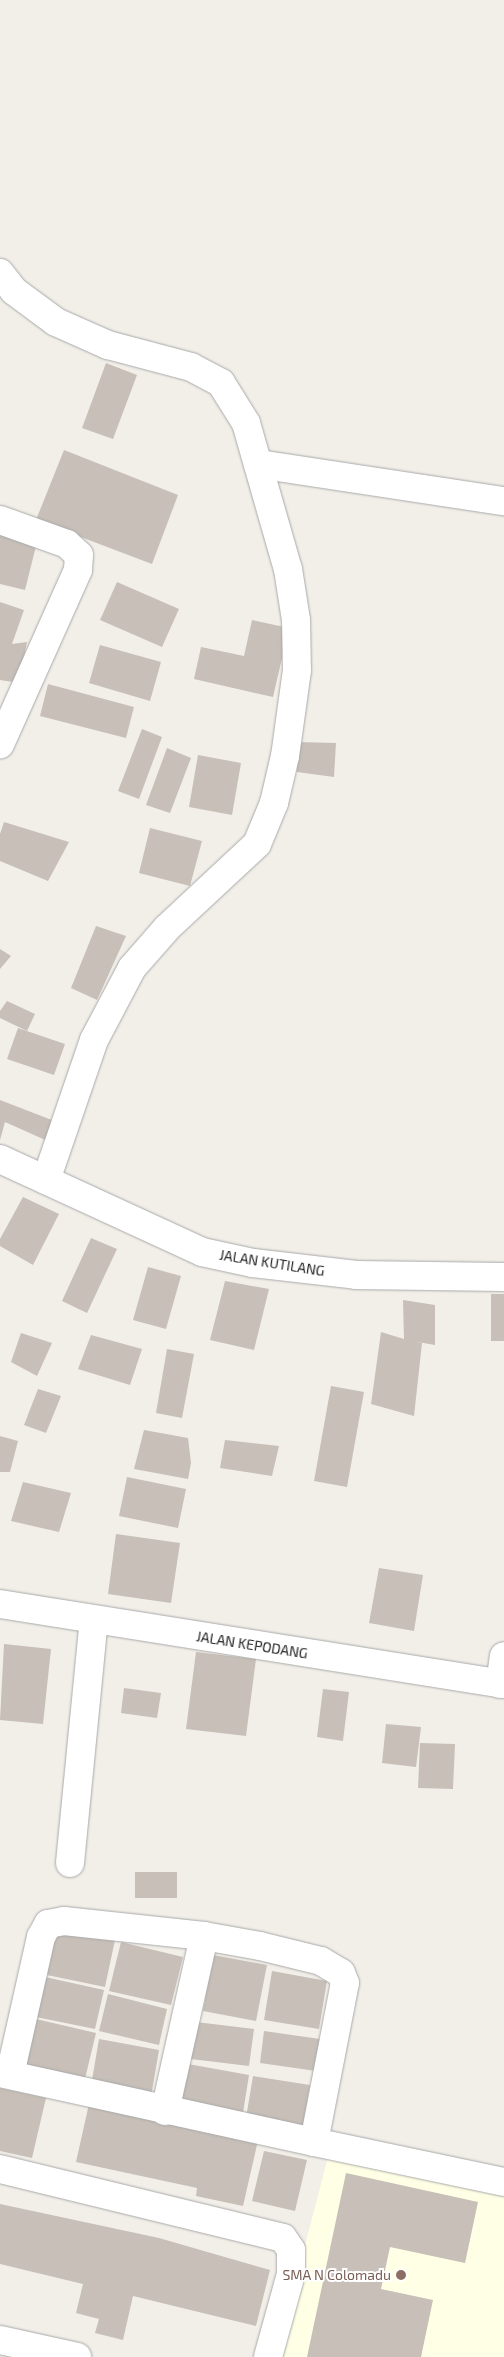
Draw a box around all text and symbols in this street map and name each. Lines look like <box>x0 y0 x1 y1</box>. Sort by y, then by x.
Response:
street label: JALAN KUTILANG <box>218 1246 326 1280</box>
street label: JALAN KEPODANG <box>195 1628 309 1662</box>
place label: SMA N Colomadu <box>282 2267 391 2283</box>
marker: SMA N Colomadu <box>395 2269 407 2281</box>

